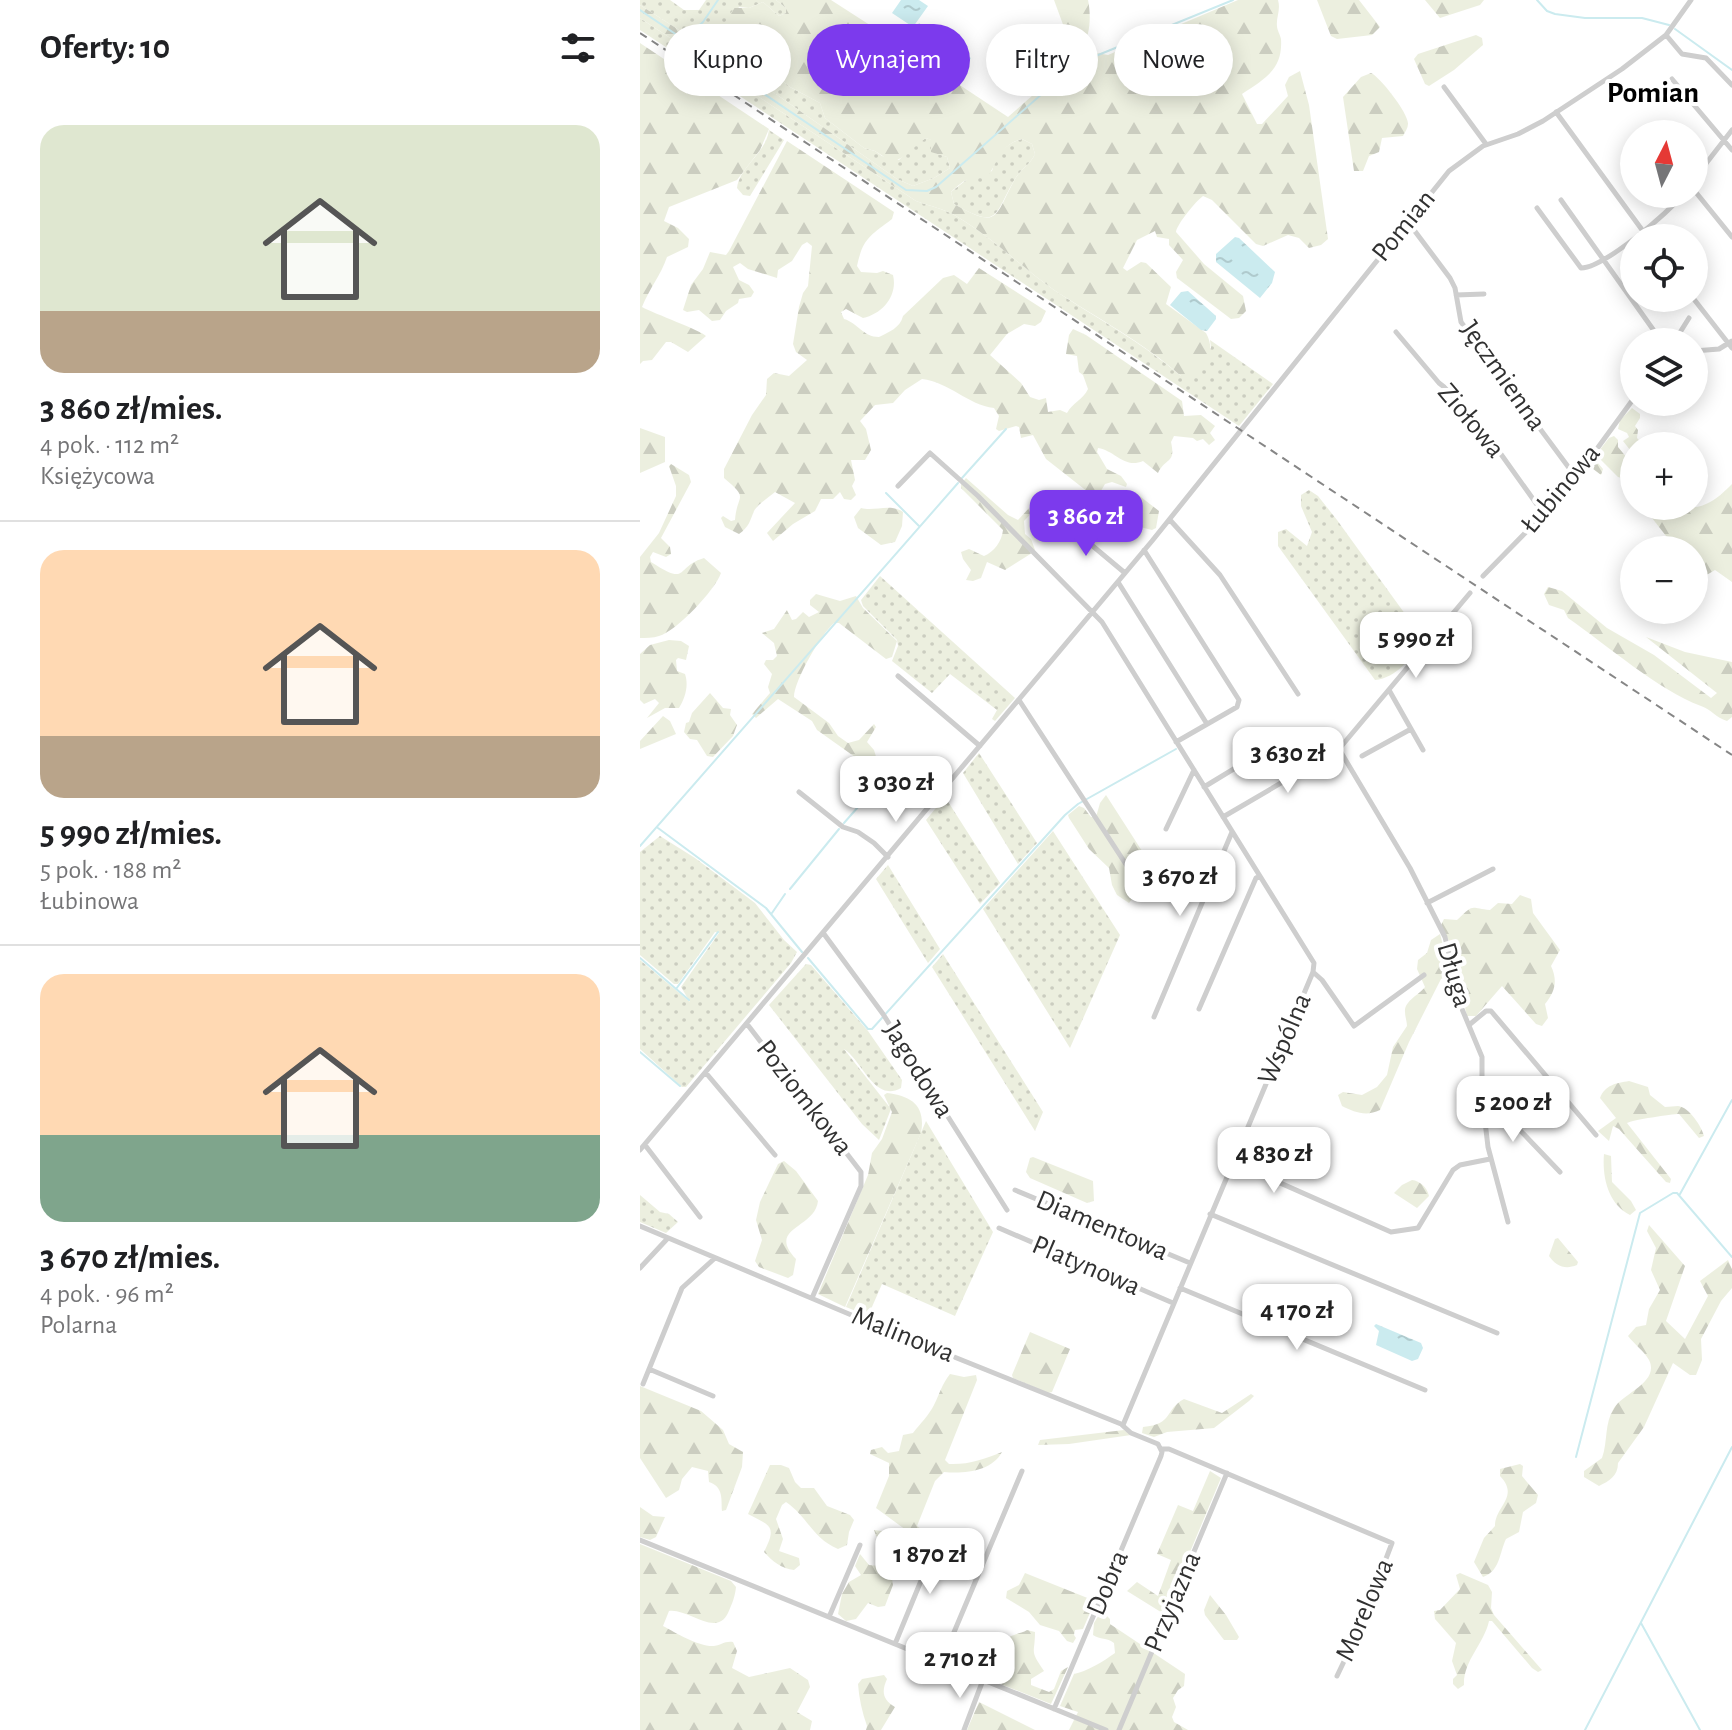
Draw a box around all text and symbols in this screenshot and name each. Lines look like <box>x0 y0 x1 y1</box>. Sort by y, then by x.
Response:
chip: Kupno <box>664 24 791 96</box>
chip: Wynajem <box>807 24 970 96</box>
chip: Filtry <box>986 24 1098 96</box>
chip: Nowe <box>1114 24 1233 96</box>
icon: filters <box>556 26 600 70</box>
text: Oferty: 10 <box>40 31 170 65</box>
district label: Pomian <box>1607 78 1699 108</box>
north arrow <box>1620 120 1708 208</box>
map controls <box>1620 120 1708 624</box>
icon: home <box>248 177 392 321</box>
street label: Pomian <box>1367 185 1441 267</box>
button: locate <box>1620 224 1708 312</box>
street label: Jęczmienna <box>1455 316 1551 436</box>
button: layers <box>1620 328 1708 416</box>
street label: Ziołowa <box>1432 379 1510 463</box>
text: 3 860 zł/mies. <box>40 392 222 426</box>
text: 4 pok. · 112 m² <box>40 432 179 458</box>
button: + <box>1620 432 1708 520</box>
street label: Łubinowa <box>1516 439 1606 539</box>
text: Księżycowa <box>40 463 155 489</box>
pin: 3 860 zł <box>1003 490 1169 558</box>
text: 3 860 zł <box>1048 503 1124 529</box>
button: − <box>1620 536 1708 624</box>
icon: home <box>248 602 392 746</box>
pin: 5 990 zł <box>1333 612 1499 680</box>
text: 5 990 zł <box>1378 625 1454 651</box>
pin: 3 630 zł <box>1205 727 1371 795</box>
text: 3 630 zł <box>1251 740 1325 766</box>
pin: 3 030 zł <box>813 756 979 824</box>
text: 3 030 zł <box>858 769 934 795</box>
text: 5 990 zł/mies. <box>40 817 222 851</box>
pin: 3 670 zł <box>1097 850 1263 918</box>
text: 5 pok. · 188 m² <box>40 857 181 883</box>
text: 3 670 zł <box>1143 863 1217 889</box>
text: Łubinowa <box>40 888 139 914</box>
street label: Długa <box>1431 939 1477 1011</box>
street label: Wspólna <box>1253 989 1317 1089</box>
street label: Jagodowa <box>878 1017 958 1123</box>
icon: home <box>248 1026 392 1170</box>
street label: Poziomkowa <box>750 1035 858 1161</box>
pin: 5 200 zł <box>1430 1076 1596 1144</box>
text: 5 200 zł <box>1475 1089 1551 1115</box>
pin: 4 830 zł <box>1191 1127 1357 1195</box>
text: 4 830 zł <box>1235 1140 1313 1166</box>
street label: Diamentowa <box>1032 1186 1172 1266</box>
street label: Platynowa <box>1028 1231 1144 1301</box>
text: 3 670 zł/mies. <box>40 1241 220 1275</box>
text: 4 pok. · 96 m² <box>40 1281 174 1307</box>
pin: 4 170 zł <box>1214 1284 1380 1352</box>
text: 4 170 zł <box>1260 1297 1334 1323</box>
street label: Malinowa <box>848 1302 958 1368</box>
text: Polarna <box>40 1312 117 1338</box>
pin: 1 870 zł <box>847 1528 1013 1596</box>
text: 1 870 zł <box>893 1541 967 1567</box>
street label: Dobra <box>1082 1546 1134 1620</box>
street label: Przyjazna <box>1139 1548 1207 1656</box>
street label: Morelowa <box>1331 1555 1399 1665</box>
pin: 2 710 zł <box>877 1632 1043 1700</box>
text: 2 710 zł <box>924 1645 996 1671</box>

